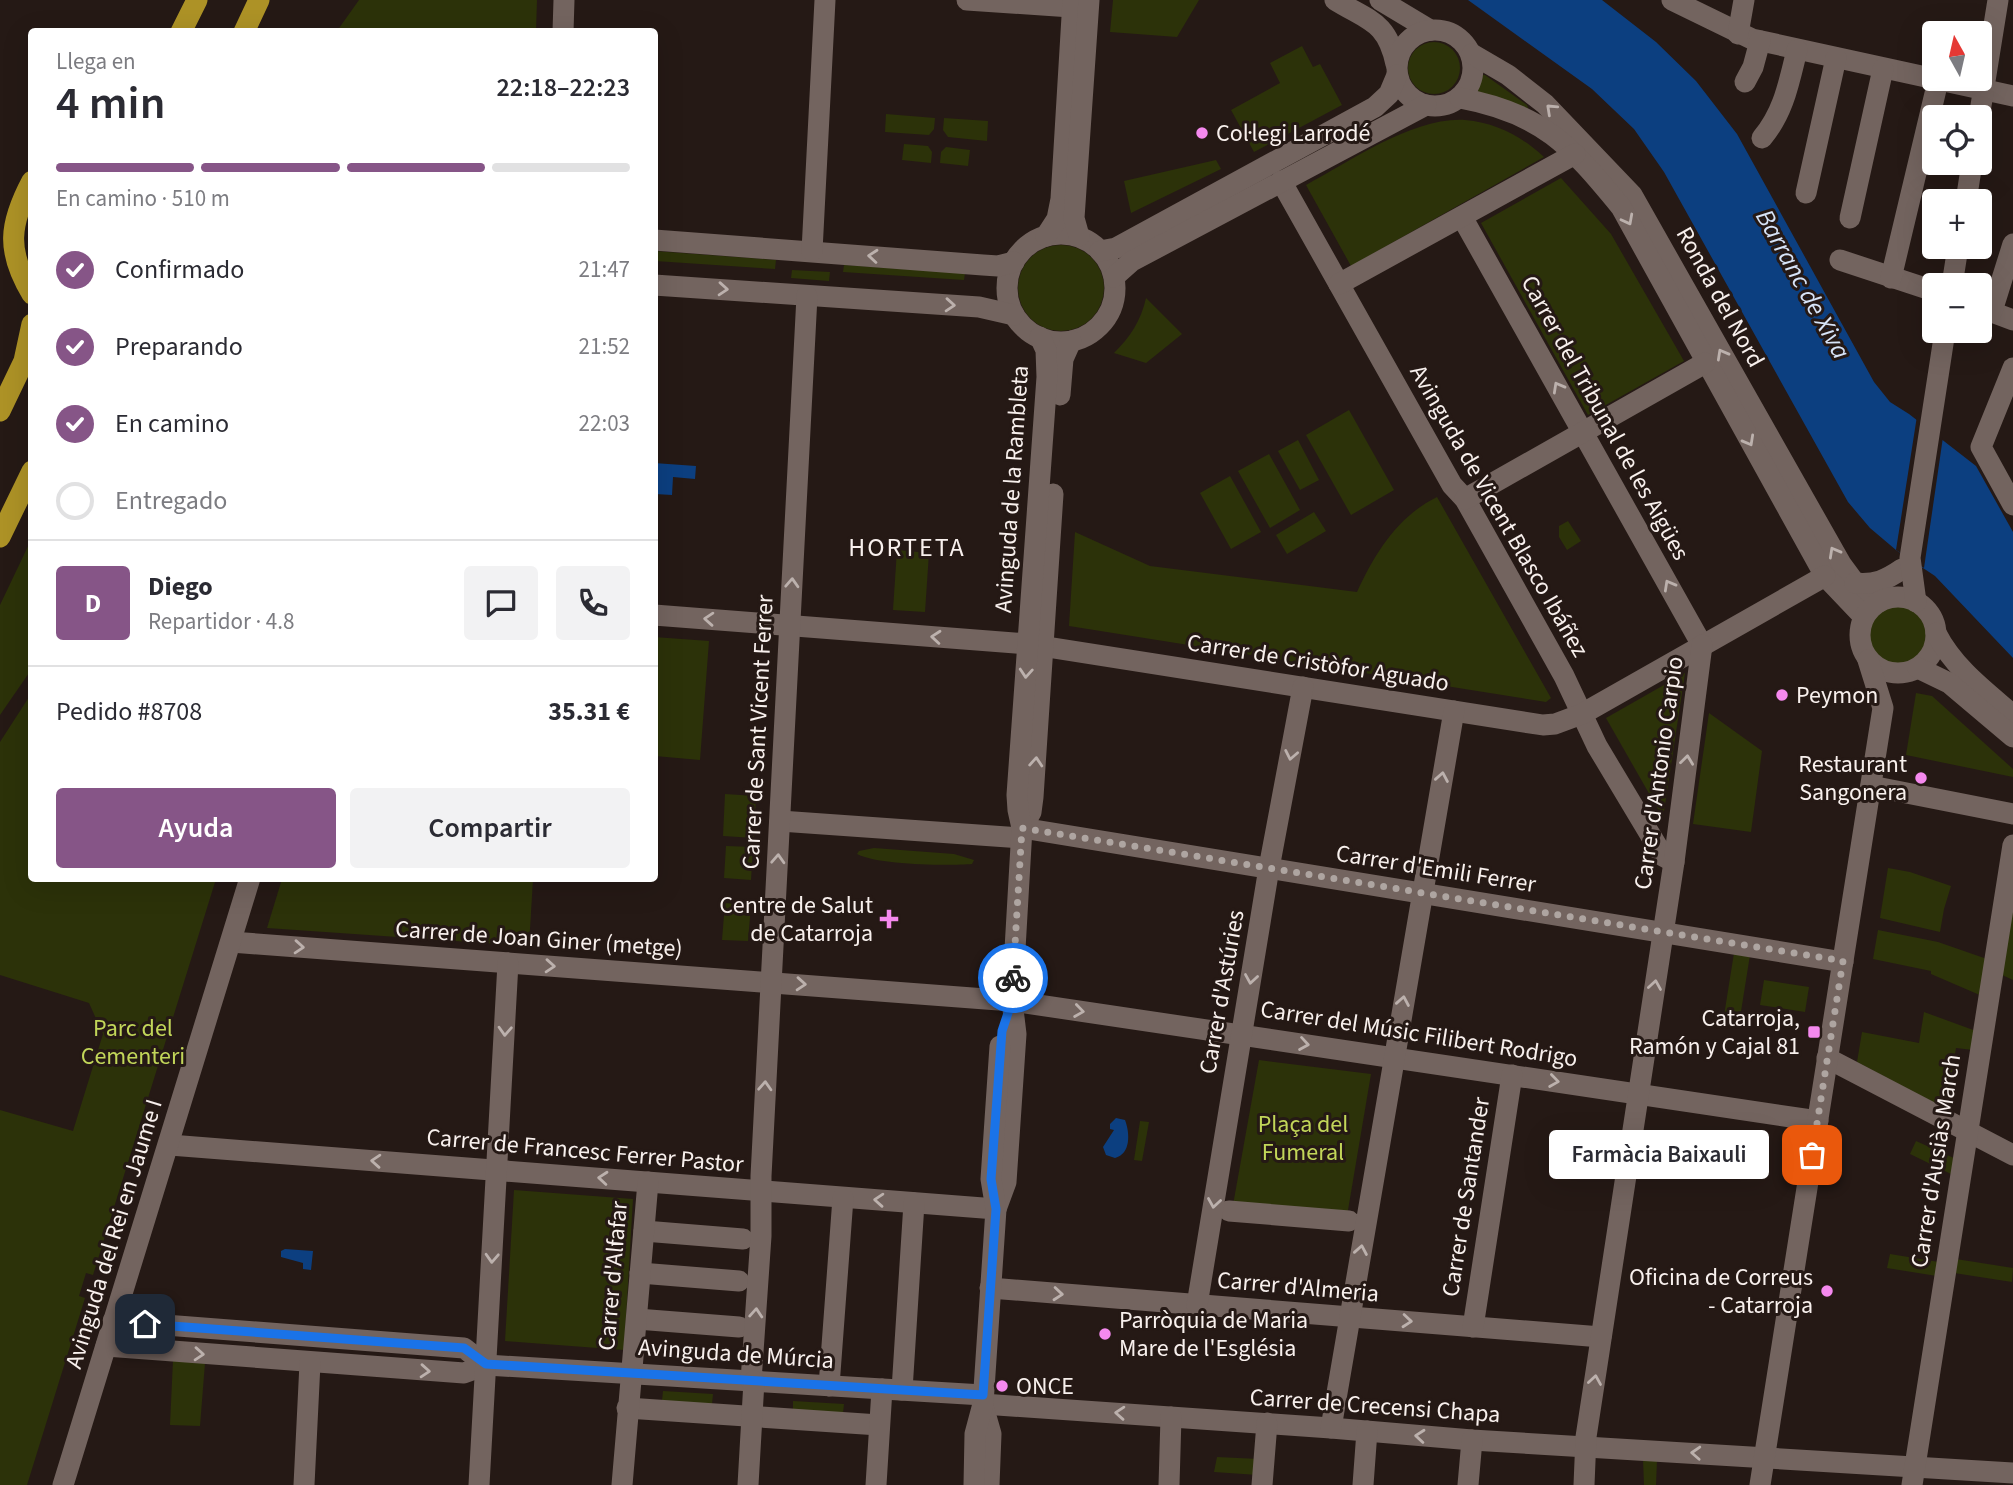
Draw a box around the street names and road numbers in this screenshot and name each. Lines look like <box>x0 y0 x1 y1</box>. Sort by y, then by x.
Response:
street label: Ronda del Nord <box>1667 220 1773 374</box>
street label: Carrer del Tribunal de les Aigües <box>1512 269 1698 567</box>
street label: Avinguda de Vicent Blasco Ibáñez <box>1401 358 1597 664</box>
street label: Avinguda de la Rambleta <box>986 364 1038 614</box>
street label: Carrer de Sant Vicent Ferrer <box>733 593 783 870</box>
street label: Carrer de Cristòfor Aguado <box>1184 625 1452 701</box>
street label: Carrer d'Antonio Carpio <box>1625 654 1693 892</box>
street label: Carrer d'Emili Ferrer <box>1334 836 1539 902</box>
street label: Carrer d'Astúries <box>1190 907 1254 1077</box>
street label: Carrer de Joan Giner (metge) <box>394 911 684 967</box>
street label: Carrer del Músic Filibert Rodrigo <box>1258 992 1580 1076</box>
street label: Carrer d'Ausiàs March <box>1902 1052 1970 1270</box>
street label: Carrer de Santander <box>1433 1094 1499 1299</box>
street label: Avinguda del Rei en Jaume I <box>56 1095 172 1373</box>
street label: Carrer de Francesc Ferrer Pastor <box>425 1120 746 1182</box>
street label: Carrer d'Alfafar <box>589 1199 637 1352</box>
street label: Carrer d'Almeria <box>1216 1262 1380 1312</box>
street label: Avinguda de Múrcia <box>637 1330 835 1378</box>
street label: Carrer de Crecensi Chapa <box>1249 1380 1501 1432</box>

